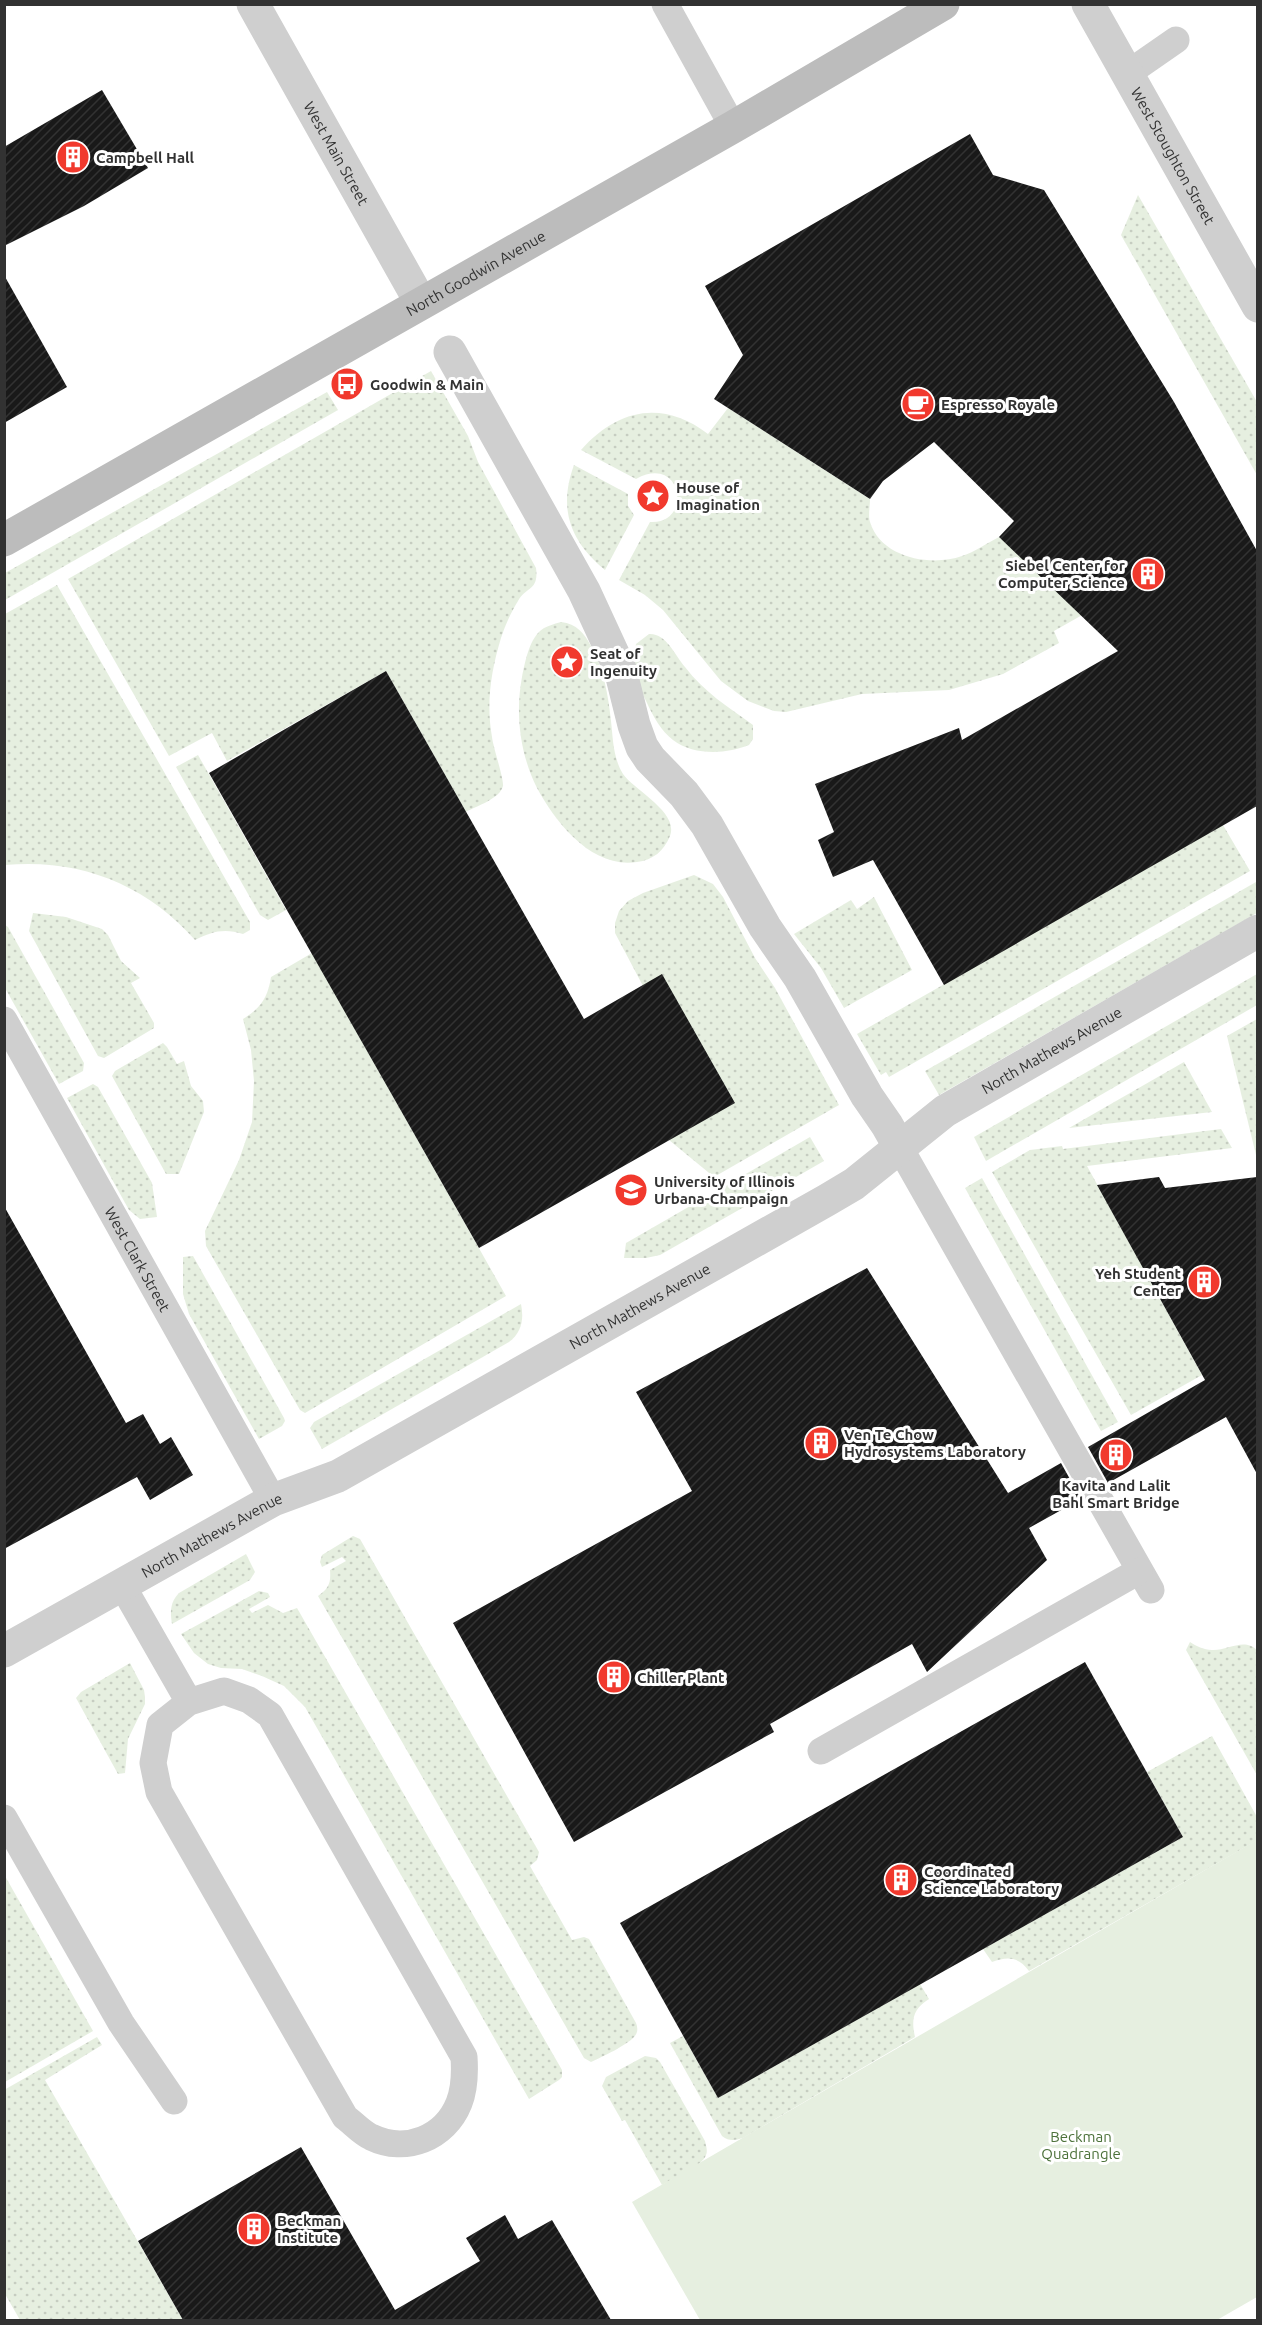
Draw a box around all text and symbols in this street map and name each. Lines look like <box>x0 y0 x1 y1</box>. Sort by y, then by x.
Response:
street label: West Stoughton Street <box>1128 84 1219 227</box>
street label: West Main Street <box>301 98 373 208</box>
building icon: Campbell Hall <box>55 139 91 175</box>
place label: Campbell Hall <box>96 149 195 166</box>
street label: North Goodwin Avenue <box>403 227 548 319</box>
bus stop icon: Goodwin & Main <box>329 366 365 402</box>
place label: Goodwin & Main <box>370 376 484 393</box>
cafe icon: Espresso Royale <box>900 386 936 422</box>
place label: Espresso Royale <box>941 396 1055 413</box>
place icon: House of Imagination <box>635 478 671 514</box>
place label: House of Imagination <box>676 479 760 513</box>
building icon: Siebel Center for Computer Science <box>1130 556 1166 592</box>
place label: Siebel Center for Computer Science <box>998 557 1126 591</box>
place icon: Seat of Ingenuity <box>549 644 585 680</box>
place label: Seat of Ingenuity <box>590 645 657 679</box>
street label: North Mathews Avenue <box>978 1003 1124 1097</box>
school or university icon: University of Illinois Urbana-Champaign <box>613 1172 649 1208</box>
place label: University of Illinois Urbana-Champaign <box>654 1173 795 1207</box>
street label: West Clark Street <box>102 1204 174 1314</box>
street label: North Mathews Avenue <box>566 1259 713 1352</box>
building icon: Yeh Student Center <box>1186 1264 1222 1300</box>
place label: Yeh Student Center <box>1095 1265 1182 1299</box>
building icon: Ven Te Chow Hydrosystems Laboratory <box>803 1425 839 1461</box>
place label: Ven Te Chow Hydrosystems Laboratory <box>844 1426 1026 1460</box>
building icon: Kavita and Lalit Bahl Smart Bridge <box>1098 1437 1134 1473</box>
place label: Kavita and Lalit Bahl Smart Bridge <box>1052 1477 1180 1511</box>
street label: North Mathews Avenue <box>138 1489 284 1581</box>
building icon: Chiller Plant <box>596 1659 632 1695</box>
place label: Chiller Plant <box>637 1669 725 1686</box>
building icon: Coordinated Science Laboratory <box>883 1862 919 1898</box>
place label: Coordinated Science Laboratory <box>924 1863 1059 1897</box>
park label: Beckman Quadrangle <box>1041 2128 1121 2162</box>
building icon: Beckman Institute <box>236 2211 272 2247</box>
place label: Beckman Institute <box>277 2212 341 2246</box>

